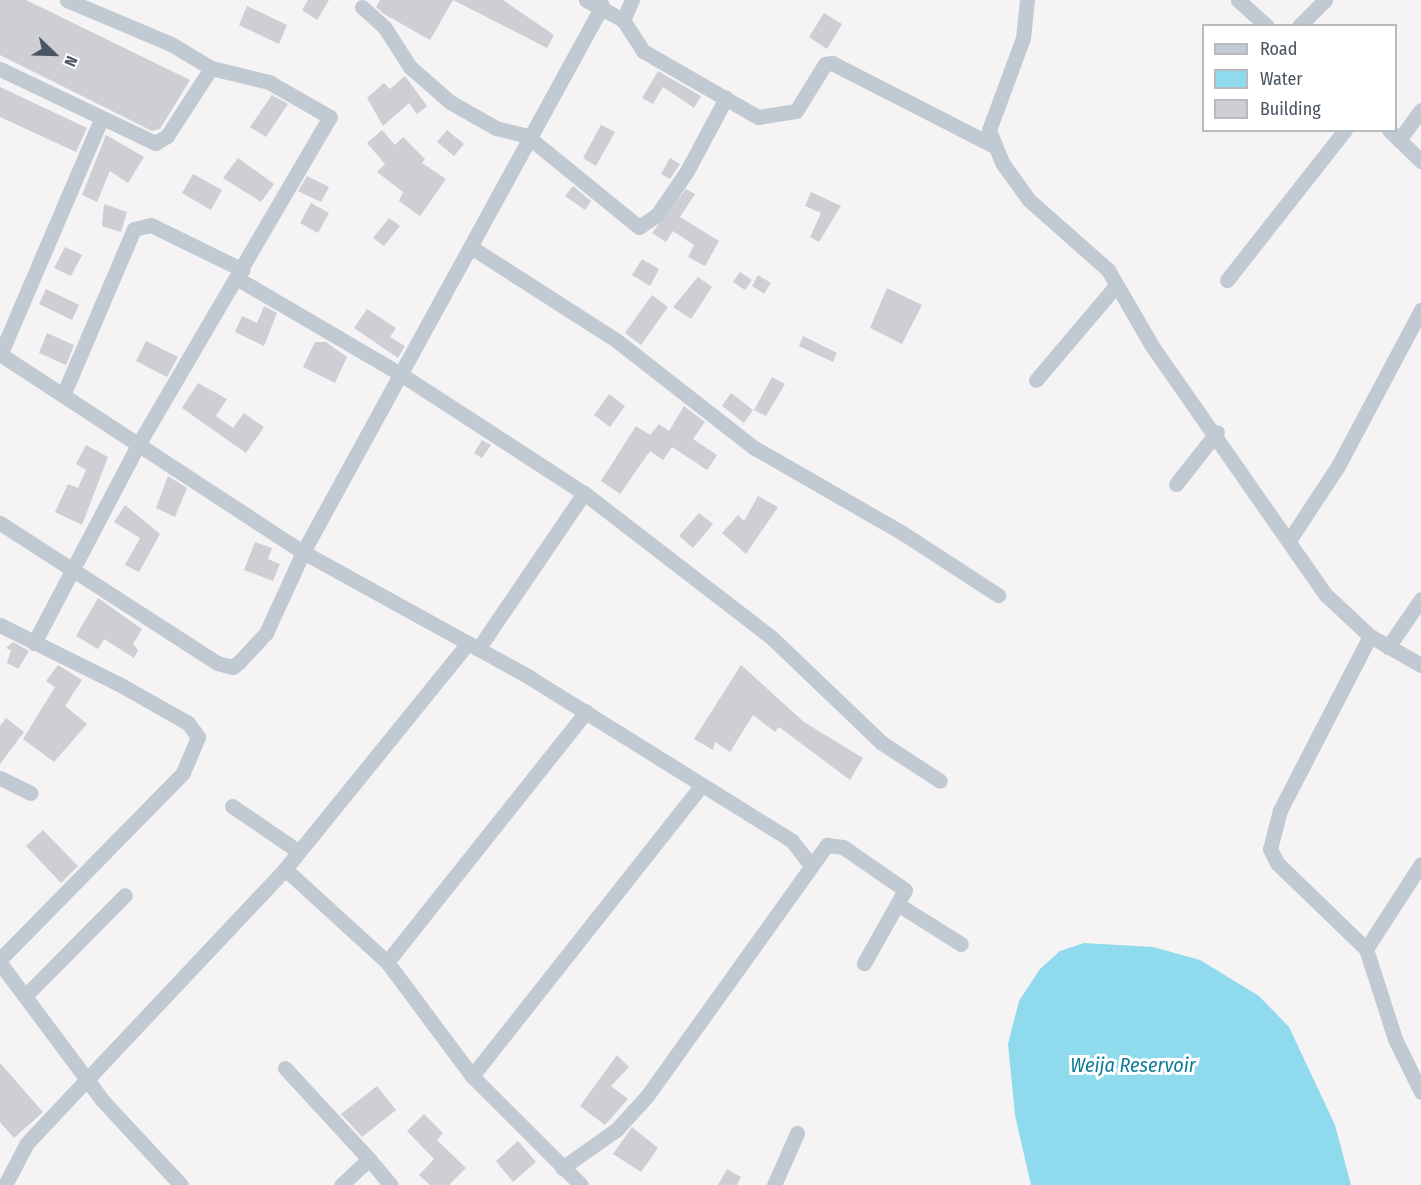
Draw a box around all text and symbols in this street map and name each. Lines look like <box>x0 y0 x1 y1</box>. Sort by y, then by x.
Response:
north arrow <box>24 24 84 84</box>
legend <box>1202 24 1397 132</box>
text: Road <box>1260 38 1297 60</box>
text: N <box>60 53 82 69</box>
text: Water <box>1260 68 1303 90</box>
text: Building <box>1260 98 1321 120</box>
water label: Weija Reservoir <box>1070 1053 1196 1077</box>

